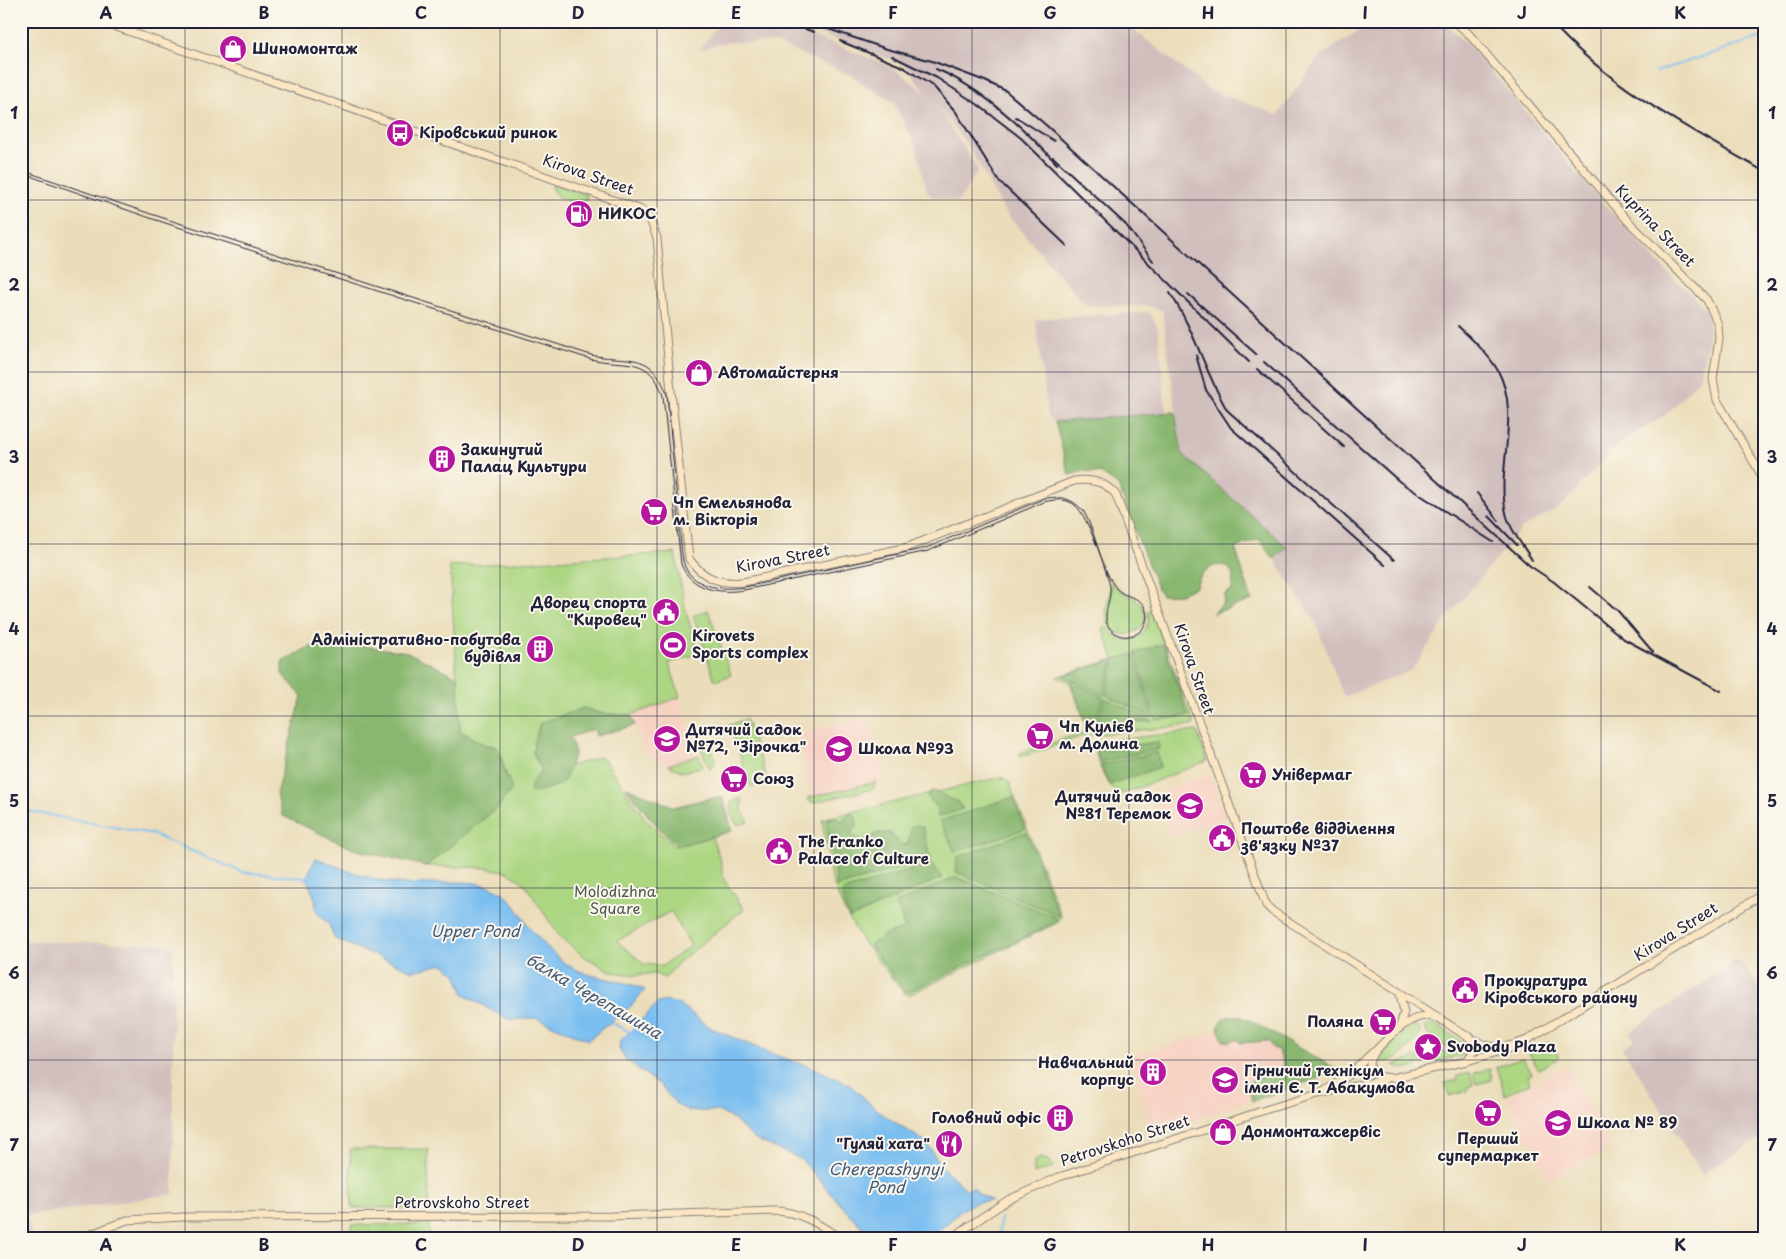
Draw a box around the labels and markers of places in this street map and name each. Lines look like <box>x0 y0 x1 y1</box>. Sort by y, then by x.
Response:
shop icon: Шиномонтаж <box>218 34 248 64</box>
place label: Шиномонтаж <box>252 36 357 59</box>
bus stop icon: Кіровський ринок <box>385 118 415 148</box>
place label: Кіровський ринок <box>419 120 558 143</box>
fuel station icon: НИКОС <box>564 199 594 229</box>
place label: НИКОС <box>598 201 656 224</box>
shop icon: Автомайстерня <box>684 358 714 388</box>
place label: Автомайстерня <box>718 360 839 383</box>
place label: Закинутий Палац Культури <box>460 437 587 477</box>
building icon: Закинутий Палац Культури <box>427 444 457 474</box>
place label: Чп Ємельянова м. Вікторія <box>673 490 792 530</box>
supermarket icon: Чп Ємельянова м. Вікторія <box>639 497 669 527</box>
place label: Дворец спорта "Кировец" <box>530 590 648 630</box>
public building icon: Дворец спорта "Кировец" <box>651 597 681 627</box>
place label: Kirovets Sports complex <box>692 623 809 663</box>
place label: Адміністративно-побутова будівля <box>311 627 521 667</box>
sports icon: Kirovets Sports complex <box>658 630 688 660</box>
building icon: Адміністративно-побутова будівля <box>525 634 555 664</box>
place label: Чп Кулієв м. Долина <box>1059 714 1140 754</box>
place label: Дитячий садок №72, "Зірочка" <box>685 717 806 757</box>
supermarket icon: Чп Кулієв м. Долина <box>1025 721 1055 751</box>
school or university icon: Дитячий садок №72, "Зірочка" <box>652 724 682 754</box>
school or university icon: Школа №93 <box>824 734 854 764</box>
place label: Школа №93 <box>858 736 954 759</box>
supermarket icon: Універмаг <box>1238 760 1268 790</box>
place label: Універмаг <box>1271 762 1353 785</box>
supermarket icon: Союз <box>719 764 749 794</box>
place label: Союз <box>753 766 794 789</box>
place label: Дитячий садок №81 Теремок <box>1055 784 1171 824</box>
school or university icon: Дитячий садок №81 Теремок <box>1175 791 1205 821</box>
place label: Поштове відділення зв'язку №37 <box>1240 816 1395 856</box>
public building icon: Поштове відділення зв'язку №37 <box>1207 823 1237 853</box>
place label: The Franko Palace of Culture <box>798 829 929 869</box>
public building icon: The Franko Palace of Culture <box>764 836 794 866</box>
place label: Прокуратура Кіровського району <box>1484 968 1638 1008</box>
public building icon: Прокуратура Кіровського району <box>1450 975 1480 1005</box>
supermarket icon: Поляна <box>1368 1007 1398 1037</box>
place label: Поляна <box>1307 1009 1364 1032</box>
place icon: Svobody Plaza <box>1413 1032 1443 1062</box>
place label: Svobody Plaza <box>1447 1034 1557 1057</box>
place label: Навчальний корпус <box>1038 1050 1134 1090</box>
building icon: Навчальний корпус <box>1138 1057 1168 1087</box>
place label: Гірничий технікум імені Є. Т. Абакумова <box>1244 1058 1415 1098</box>
school or university icon: Гірничий технікум імені Є. Т. Абакумова <box>1210 1065 1240 1095</box>
supermarket icon: Перший супермаркет <box>1473 1098 1503 1128</box>
building icon: Головний офіс <box>1045 1103 1075 1133</box>
place label: Головний офіс <box>932 1105 1041 1128</box>
school or university icon: Школа № 89 <box>1543 1108 1573 1138</box>
place label: Школа № 89 <box>1577 1110 1677 1133</box>
shop icon: Донмонтажсервіс <box>1208 1117 1238 1147</box>
place label: Донмонтажсервіс <box>1241 1119 1381 1142</box>
place label: Перший супермаркет <box>1438 1126 1540 1166</box>
restaurant icon: "Гуляй хата" <box>934 1129 964 1159</box>
place label: "Гуляй хата" <box>836 1131 930 1154</box>

